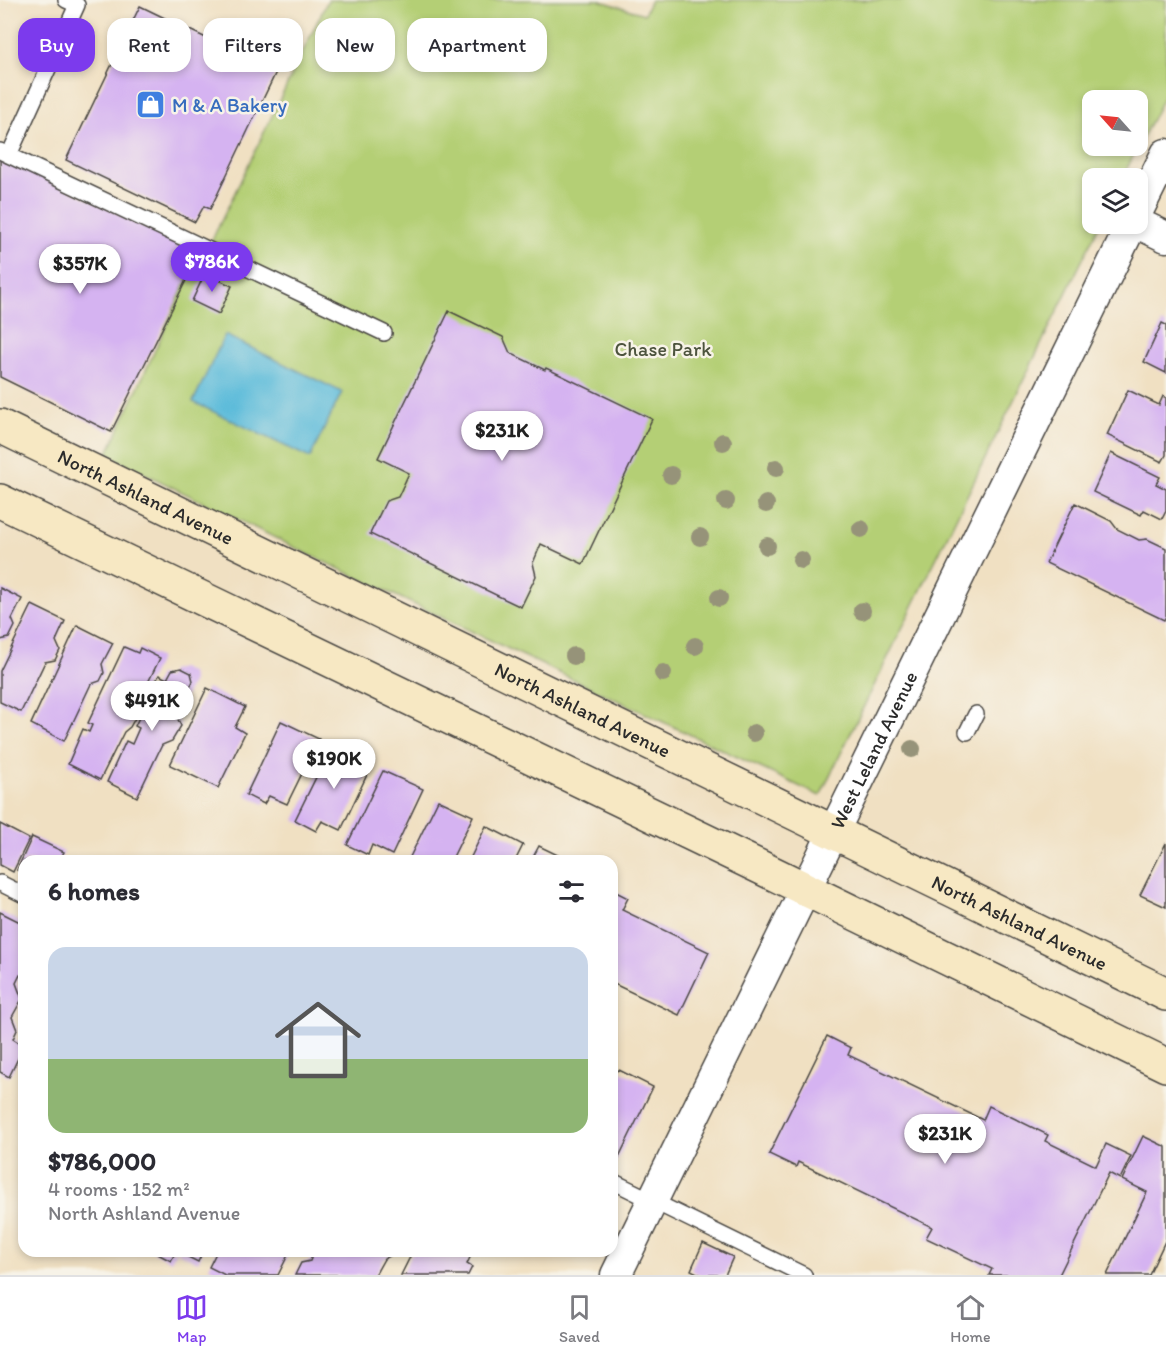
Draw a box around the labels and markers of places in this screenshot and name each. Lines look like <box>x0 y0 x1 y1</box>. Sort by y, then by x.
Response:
shop icon: M & A Bakery <box>135 89 167 121</box>
place label: M & A Bakery <box>172 93 287 117</box>
pin: $786K <box>170 242 254 293</box>
pin: $357K <box>38 244 122 295</box>
pin: $231K <box>460 411 544 462</box>
pin: $491K <box>110 681 194 732</box>
pin: $190K <box>292 739 376 790</box>
pin: $231K <box>903 1114 987 1165</box>

